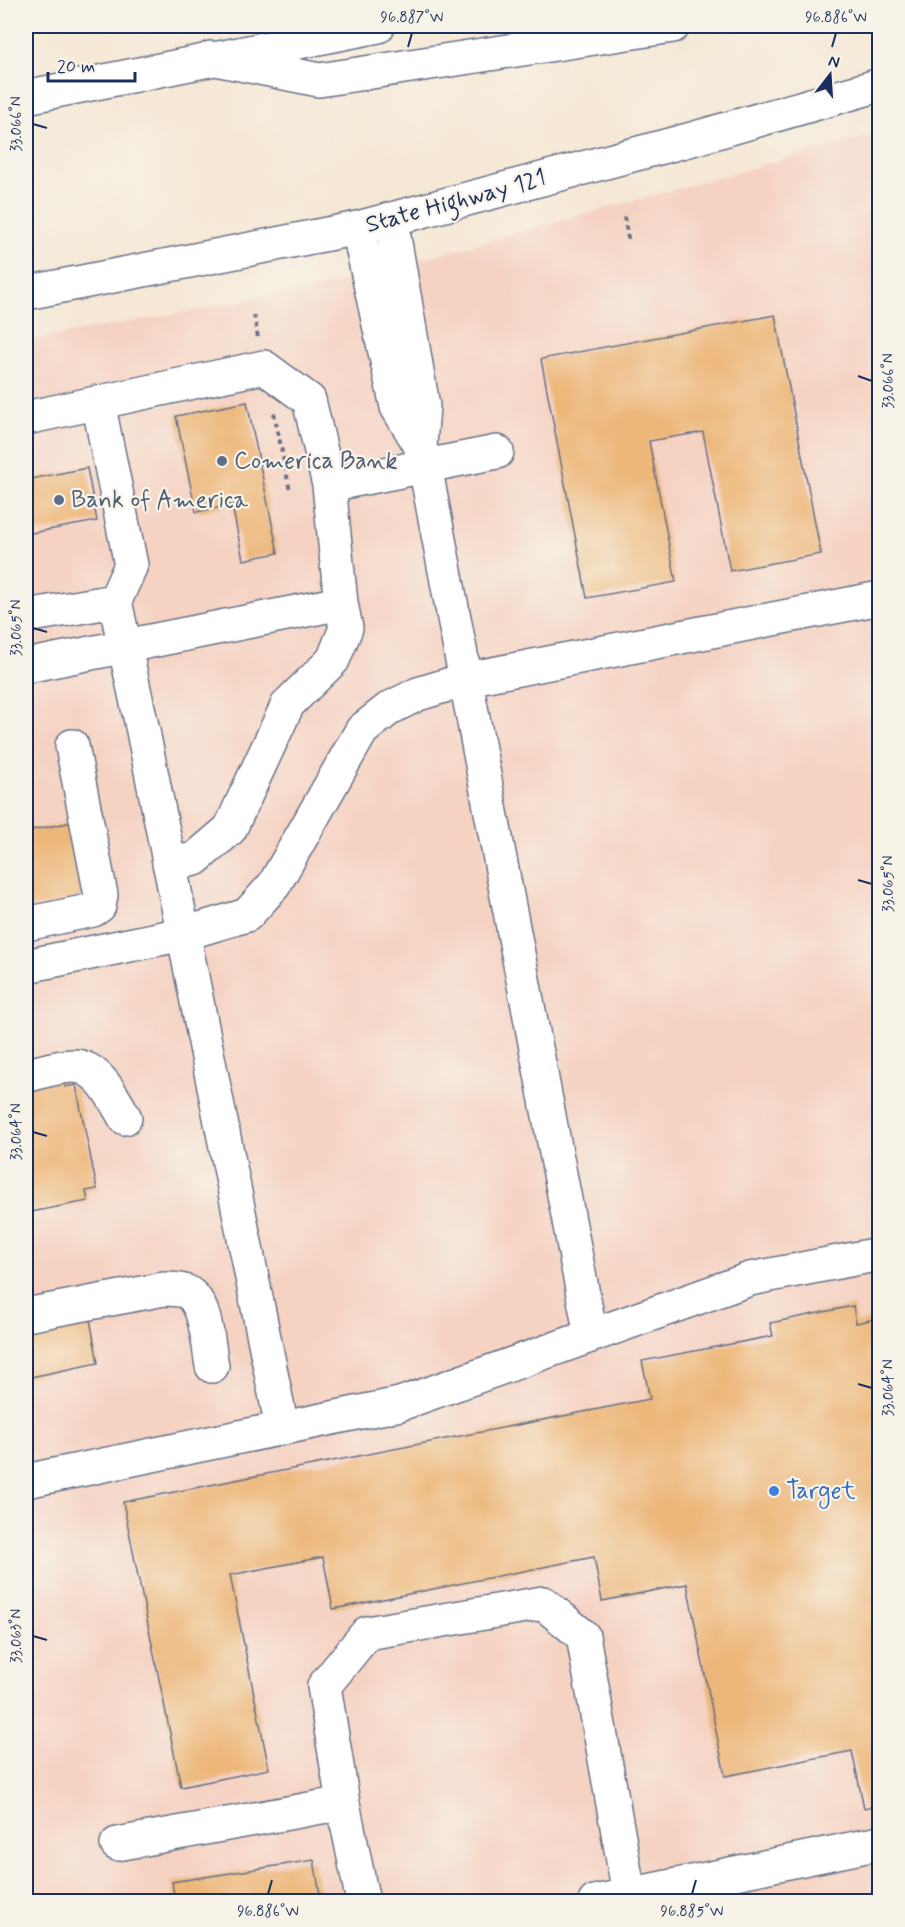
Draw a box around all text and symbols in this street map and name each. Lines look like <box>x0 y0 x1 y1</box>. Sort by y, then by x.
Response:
text: 96.887°W <box>381 8 443 28</box>
text: 96.886°W <box>805 8 867 28</box>
scale bar <box>48 45 135 83</box>
north arrow <box>800 45 860 105</box>
text: N <box>826 50 842 74</box>
text: 20 m <box>57 55 95 79</box>
text: 33.066°N <box>7 96 27 152</box>
street label: State Highway 121 <box>362 163 550 244</box>
text: 33.066°N <box>879 353 899 409</box>
place label: Comerica Bank <box>234 446 398 477</box>
marker: Comerica Bank <box>215 454 229 468</box>
place label: Bank of America <box>71 485 249 516</box>
marker: Bank of America <box>52 493 66 507</box>
text: 33.065°N <box>7 600 27 656</box>
text: 33.065°N <box>879 856 899 912</box>
text: 33.064°N <box>7 1103 27 1161</box>
text: 33.064°N <box>879 1359 899 1417</box>
place label: Target <box>786 1476 856 1509</box>
marker: Target <box>767 1484 781 1498</box>
text: 33.063°N <box>7 1609 27 1663</box>
text: 96.886°W <box>237 1902 299 1922</box>
text: 96.885°W <box>661 1902 723 1922</box>

